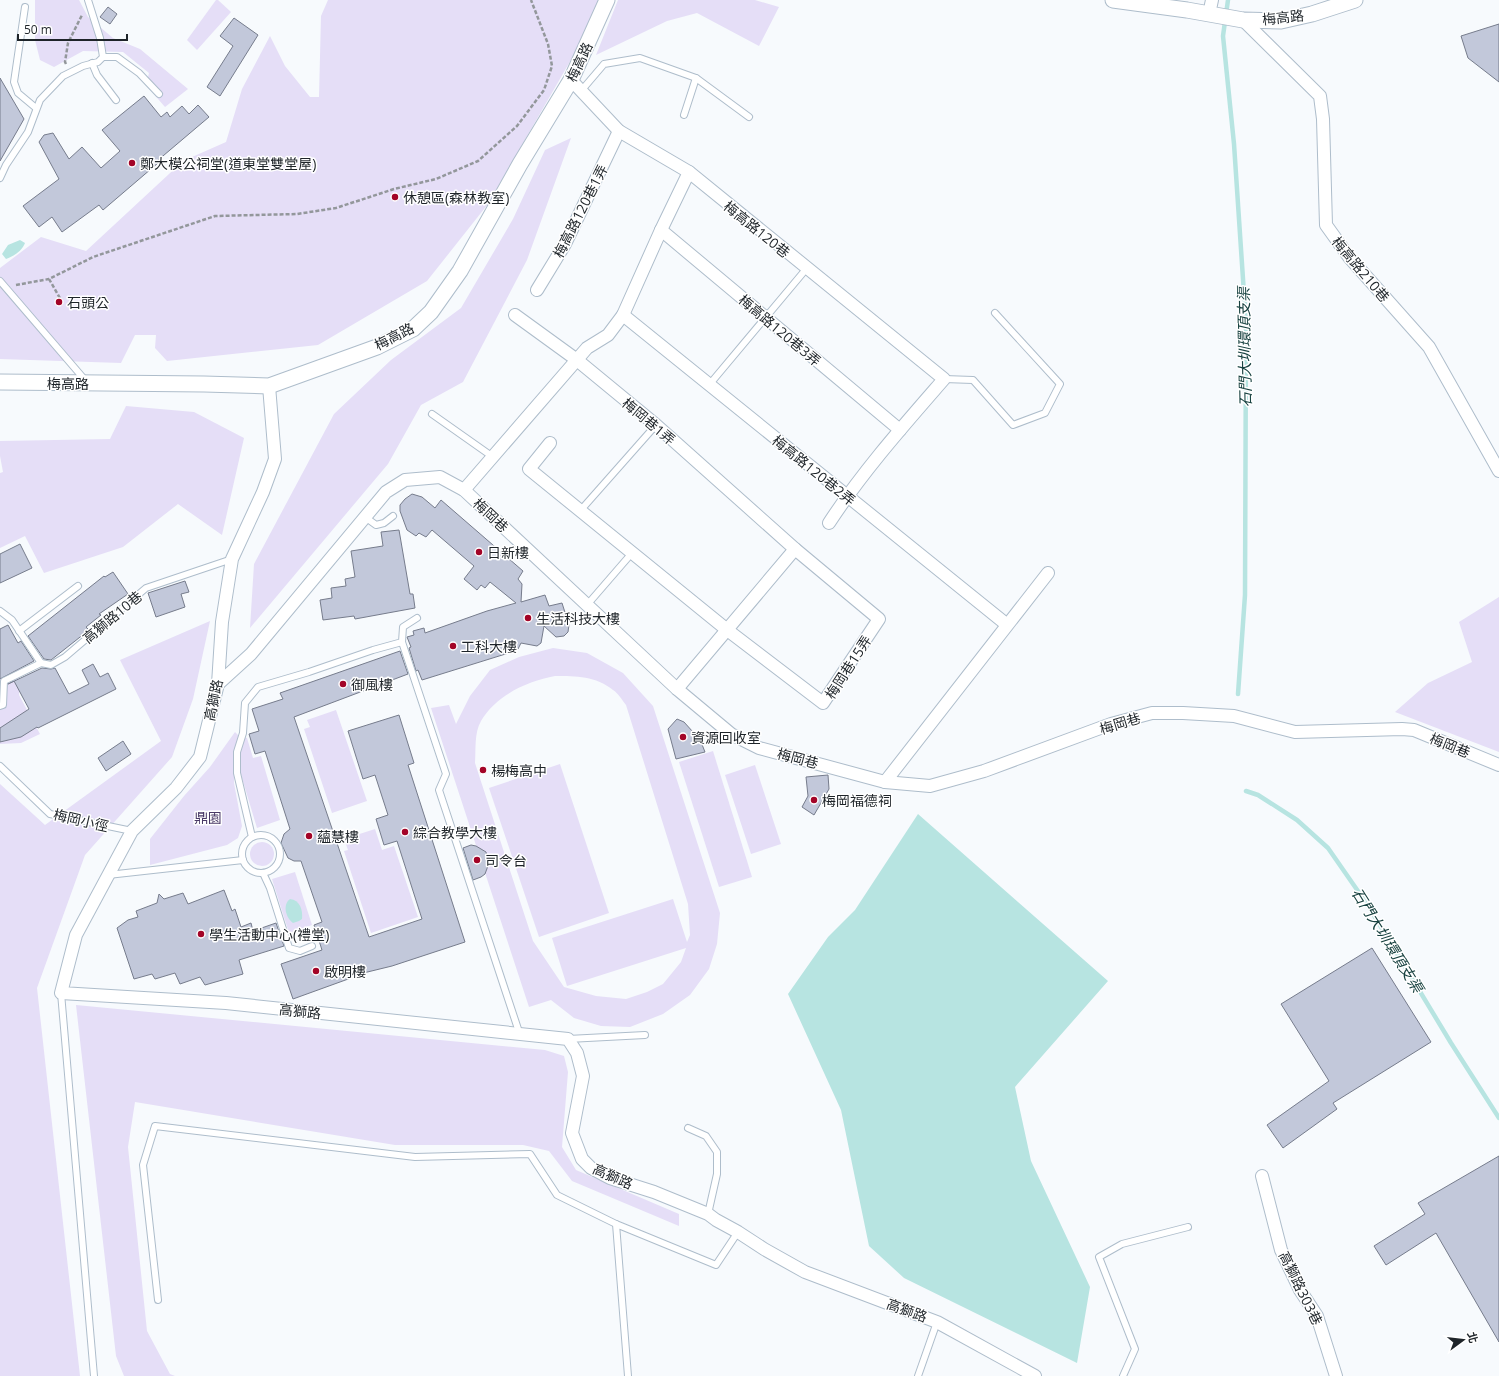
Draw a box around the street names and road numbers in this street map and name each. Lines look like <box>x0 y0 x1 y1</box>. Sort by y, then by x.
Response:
street label: 梅高路 <box>1261 5 1305 29</box>
street label: 梅高路 <box>562 39 596 85</box>
street label: 梅高路120巷1弄 <box>548 161 612 261</box>
street label: 梅高路120巷 <box>720 196 794 262</box>
street label: 梅高路210巷 <box>1328 232 1394 306</box>
street label: 梅高路120巷3弄 <box>735 290 825 370</box>
street label: 梅高路 <box>371 318 417 354</box>
street label: 梅高路 <box>47 374 89 393</box>
street label: 梅岡巷1弄 <box>618 393 680 449</box>
street label: 梅高路120巷2弄 <box>768 431 860 509</box>
street label: 梅岡巷 <box>469 494 513 536</box>
street label: 高獅路10巷 <box>78 587 146 647</box>
street label: 梅岡巷15弄 <box>820 632 876 702</box>
street label: 高獅路 <box>199 677 227 723</box>
street label: 梅岡巷 <box>1097 708 1143 738</box>
street label: 梅岡巷 <box>1427 728 1473 762</box>
street label: 梅岡巷 <box>775 743 821 773</box>
street label: 梅岡小徑 <box>52 804 110 836</box>
street label: 高獅路 <box>278 999 322 1023</box>
street label: 高獅路 <box>590 1159 636 1193</box>
street label: 高獅路303巷 <box>1275 1248 1327 1328</box>
street label: 高獅路 <box>884 1294 930 1326</box>

